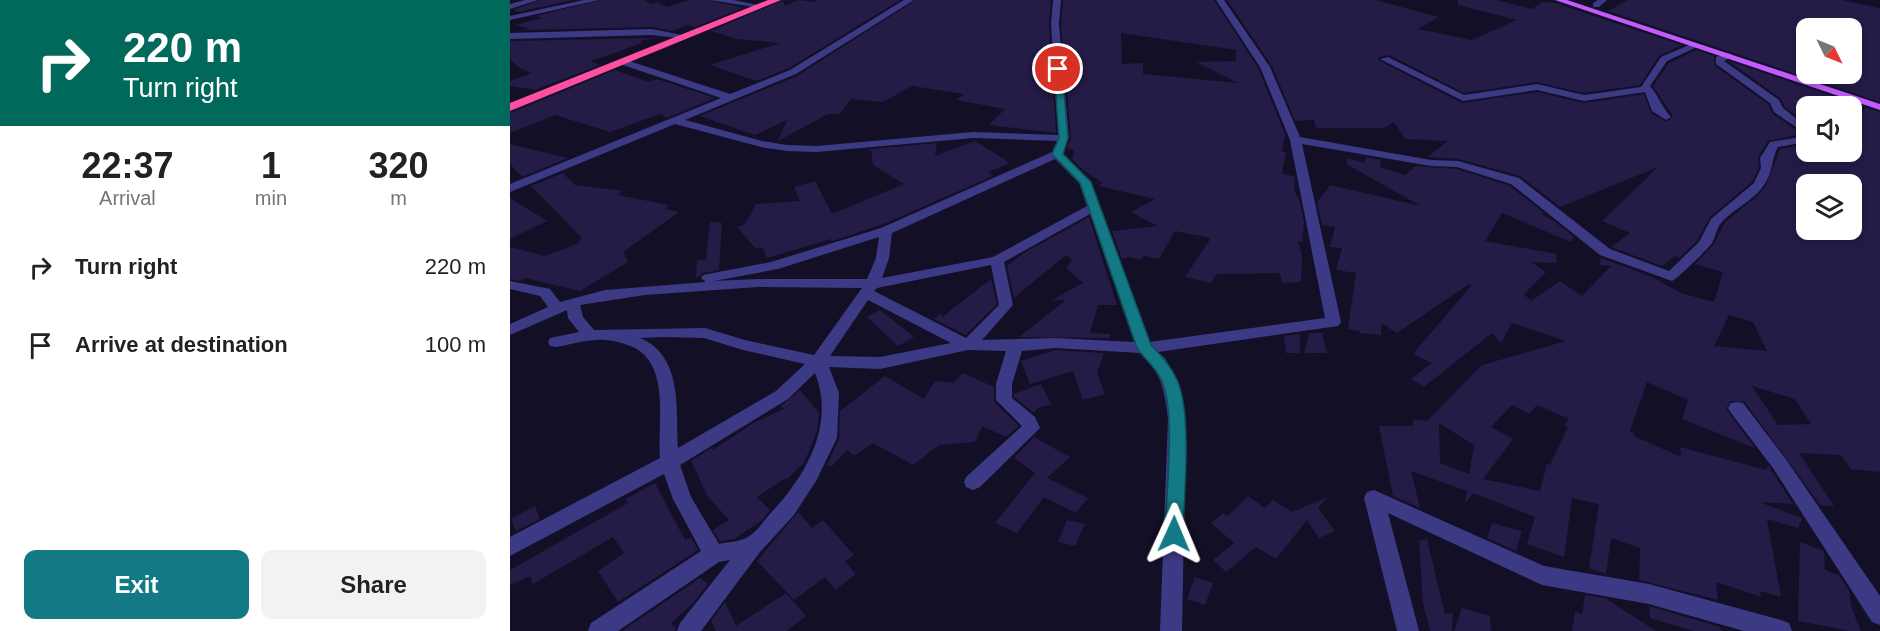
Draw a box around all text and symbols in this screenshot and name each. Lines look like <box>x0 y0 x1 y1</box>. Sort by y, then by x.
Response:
north arrow <box>1796 18 1862 84</box>
map controls <box>1796 18 1862 240</box>
icon: right <box>24 24 102 102</box>
text: 220 m <box>123 24 242 71</box>
pin <box>1032 43 1083 94</box>
icon: arrive <box>1041 52 1074 85</box>
text: Turn right <box>123 73 238 103</box>
button: sound <box>1796 96 1862 162</box>
text: 22:37 <box>81 145 173 186</box>
text: 1 <box>261 145 281 186</box>
text: 320 <box>368 145 429 186</box>
button: layers <box>1796 174 1862 240</box>
text: Arrival <box>99 187 156 209</box>
text: min <box>255 187 287 209</box>
text: m <box>390 187 407 209</box>
icon: right <box>24 251 57 284</box>
text: Turn right <box>75 254 177 279</box>
text: 220 m <box>425 254 486 279</box>
icon: arrive <box>24 329 57 362</box>
text: Arrive at destination <box>75 332 288 357</box>
text: 100 m <box>425 332 486 357</box>
position arrow <box>1142 502 1206 566</box>
button: Exit <box>24 550 249 619</box>
button: Share <box>261 550 486 619</box>

